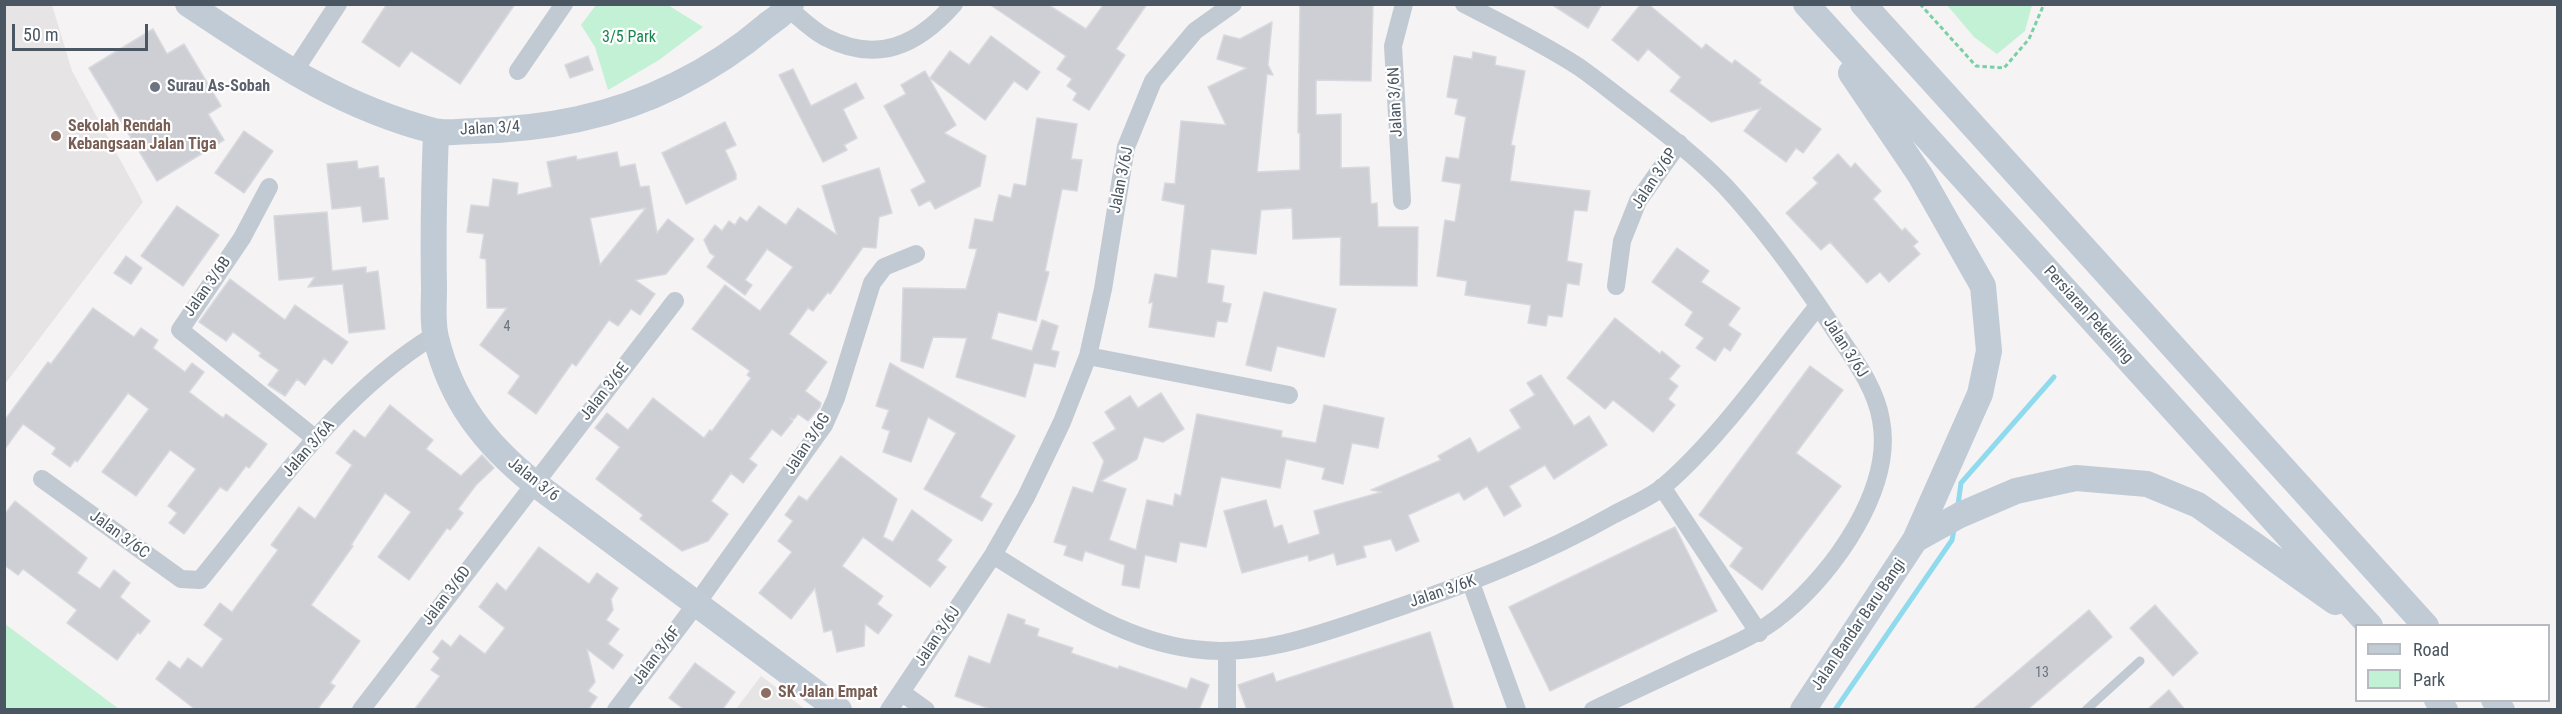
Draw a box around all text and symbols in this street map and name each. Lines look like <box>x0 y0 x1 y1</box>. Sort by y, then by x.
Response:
scale bar <box>15 12 152 50</box>
text: 50 m <box>23 24 58 45</box>
park label: 3/5 Park <box>602 28 656 48</box>
street label: Jalan 3/6N <box>1385 67 1407 137</box>
place label: Surau As-Sobah <box>167 77 270 97</box>
marker: Surau As-Sobah <box>148 80 162 94</box>
place label: Sekolah Rendah Kebangsaan Jalan Tiga <box>68 117 216 155</box>
street label: Jalan 3/4 <box>460 118 520 140</box>
marker: Sekolah Rendah Kebangsaan Jalan Tiga <box>49 129 63 143</box>
street label: Jalan 3/6J <box>1106 145 1138 215</box>
street label: Jalan 3/6P <box>1628 145 1682 213</box>
street label: Jalan 3/6B <box>180 253 236 321</box>
street label: Persiaran Pekeliling <box>2039 262 2137 368</box>
street label: Jalan 3/6J <box>1819 314 1871 382</box>
house number: 4 <box>504 319 510 335</box>
street label: Jalan 3/6E <box>577 359 633 425</box>
street label: Jalan 3/6G <box>781 410 835 478</box>
street label: Jalan 3/6A <box>279 417 339 481</box>
street label: Jalan 3/6 <box>503 454 563 506</box>
street label: Jalan 3/6C <box>85 507 153 563</box>
street label: Jalan Bandar Baru Bangi <box>1808 555 1910 695</box>
street label: Jalan 3/6D <box>419 563 475 629</box>
street label: Jalan 3/6K <box>1407 572 1479 612</box>
street label: Jalan 3/6J <box>911 604 965 670</box>
street label: Jalan 3/6F <box>629 623 685 689</box>
legend <box>2355 624 2550 702</box>
text: Road <box>2413 639 2449 660</box>
house number: 13 <box>2035 665 2049 681</box>
text: Park <box>2413 669 2445 690</box>
place label: SK Jalan Empat <box>778 683 878 703</box>
marker: SK Jalan Empat <box>759 686 773 700</box>

